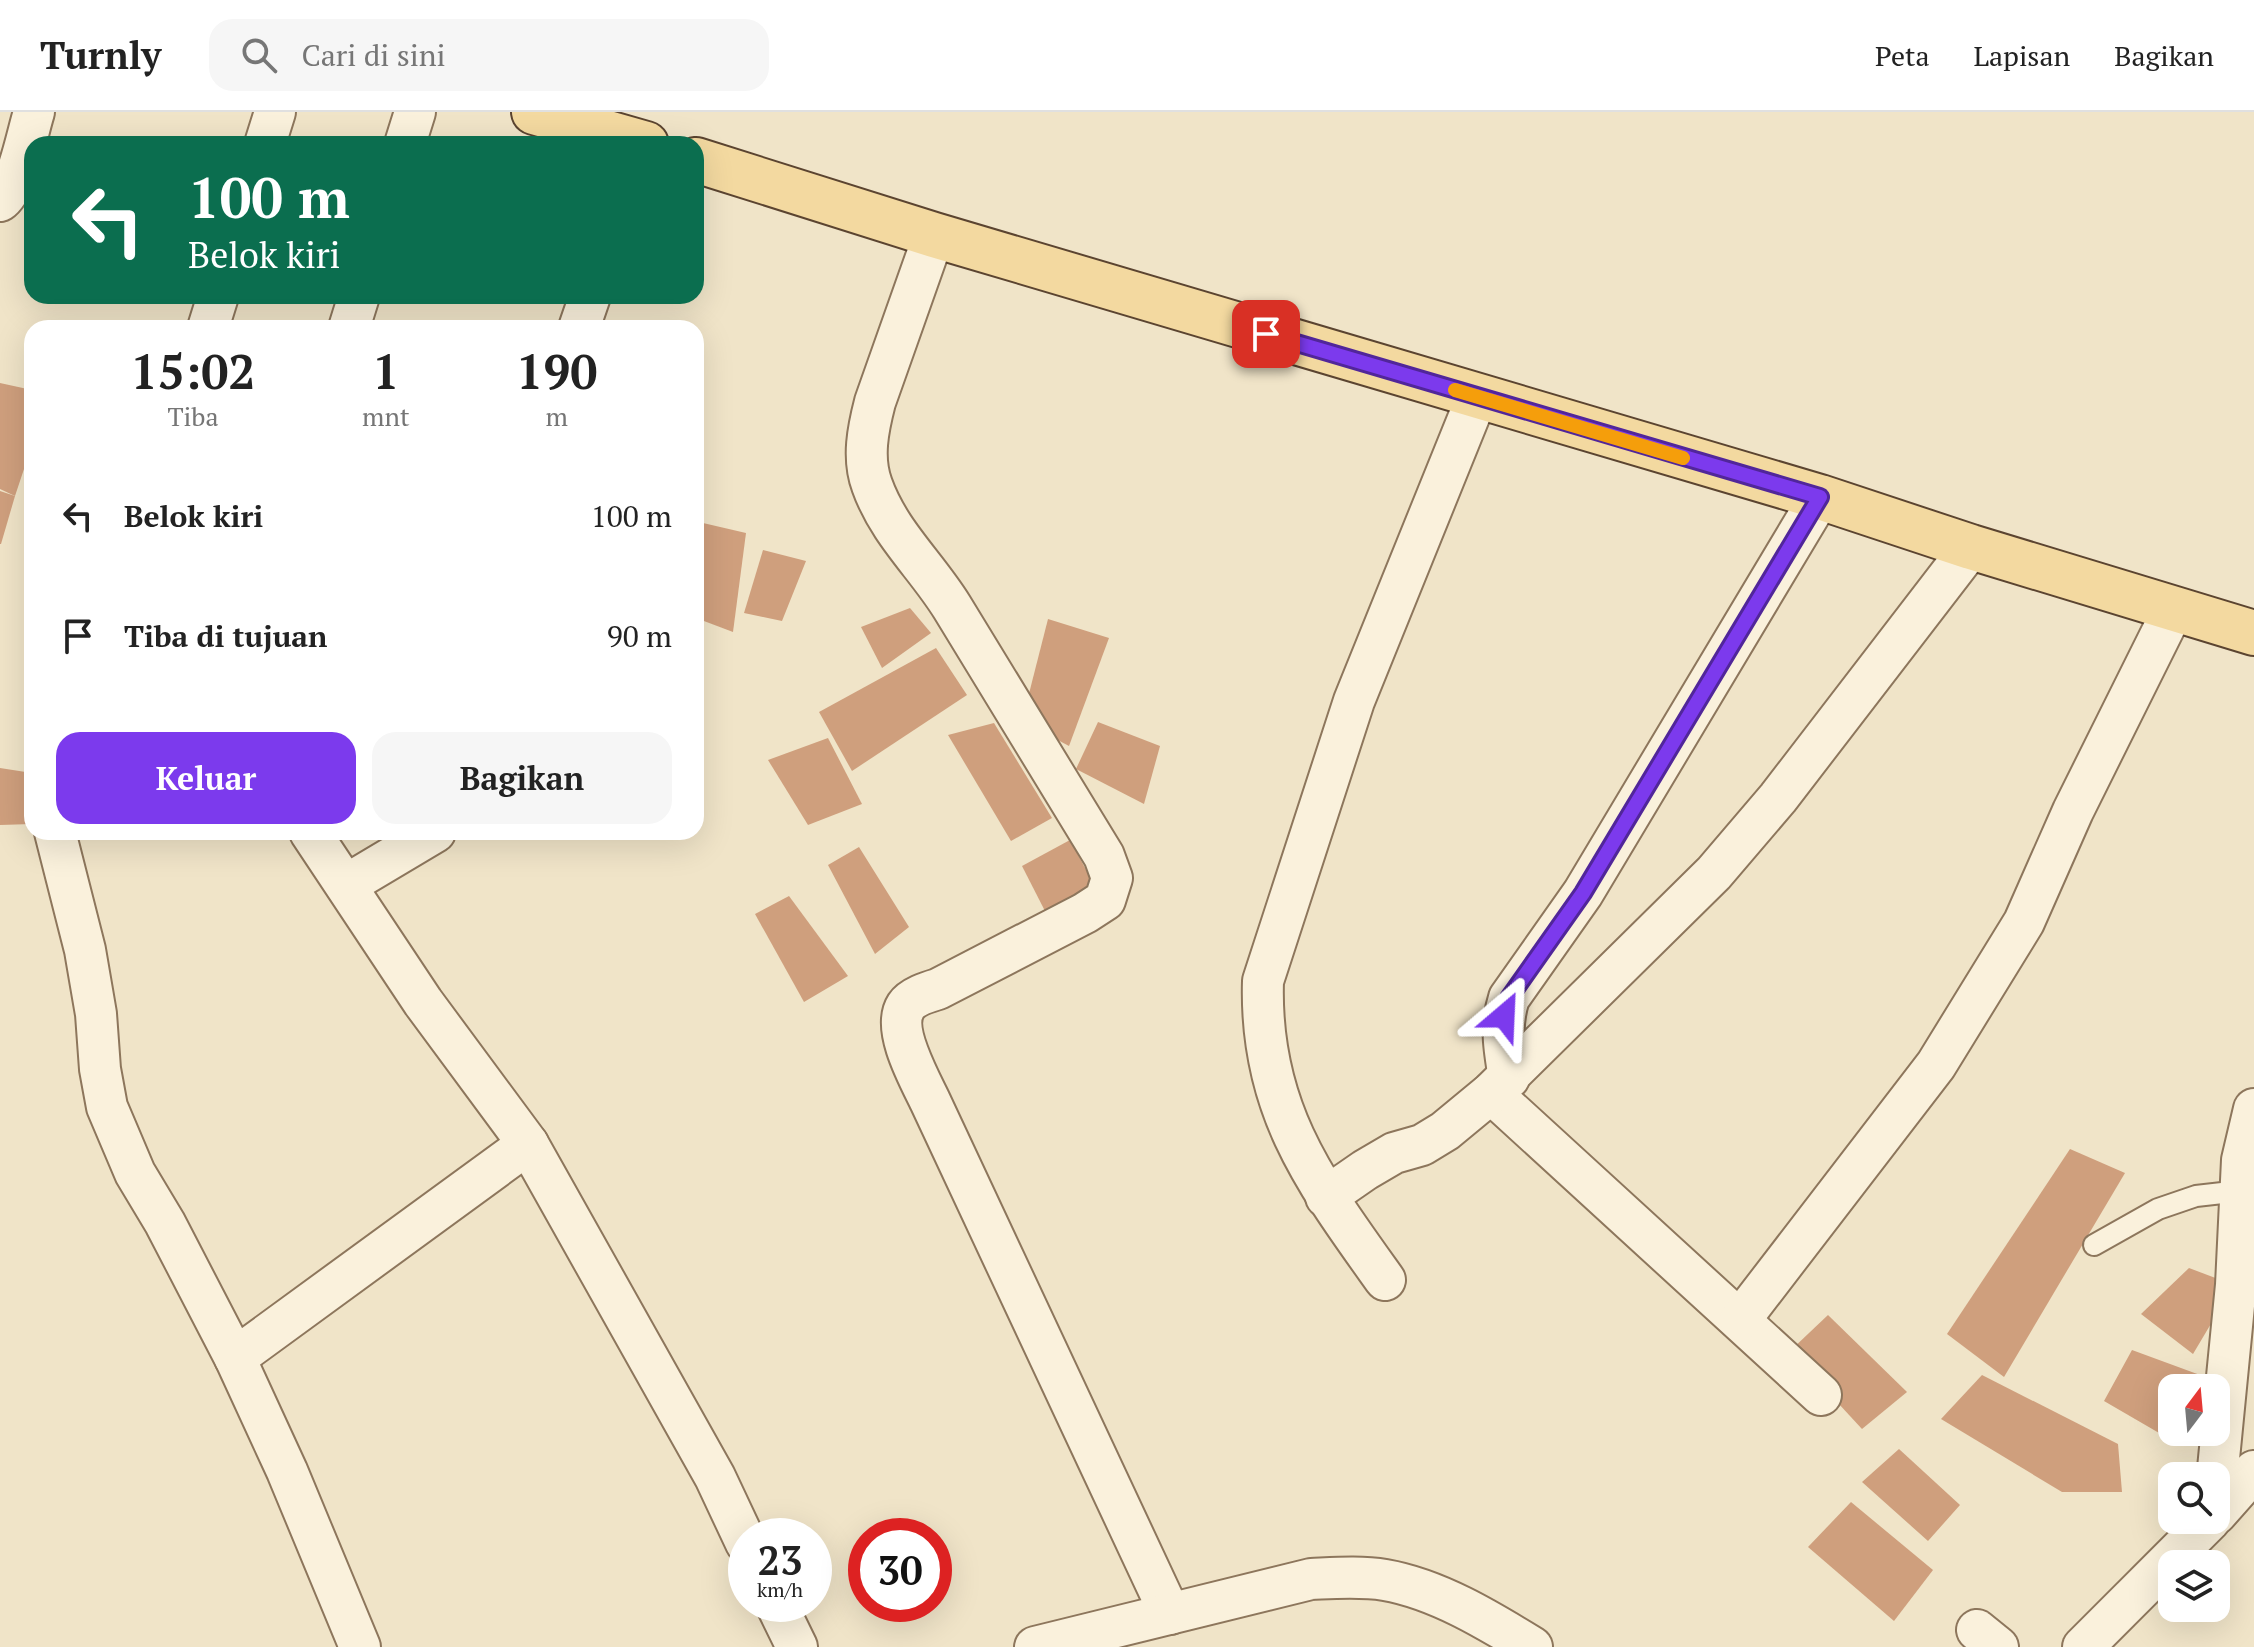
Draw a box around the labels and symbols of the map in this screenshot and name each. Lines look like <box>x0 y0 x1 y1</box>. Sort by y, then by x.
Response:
pin <box>1232 300 1300 368</box>
position arrow <box>1462 974 1546 1058</box>
north arrow <box>2158 1374 2230 1446</box>
speed limit sign: 30 <box>848 1518 952 1622</box>

